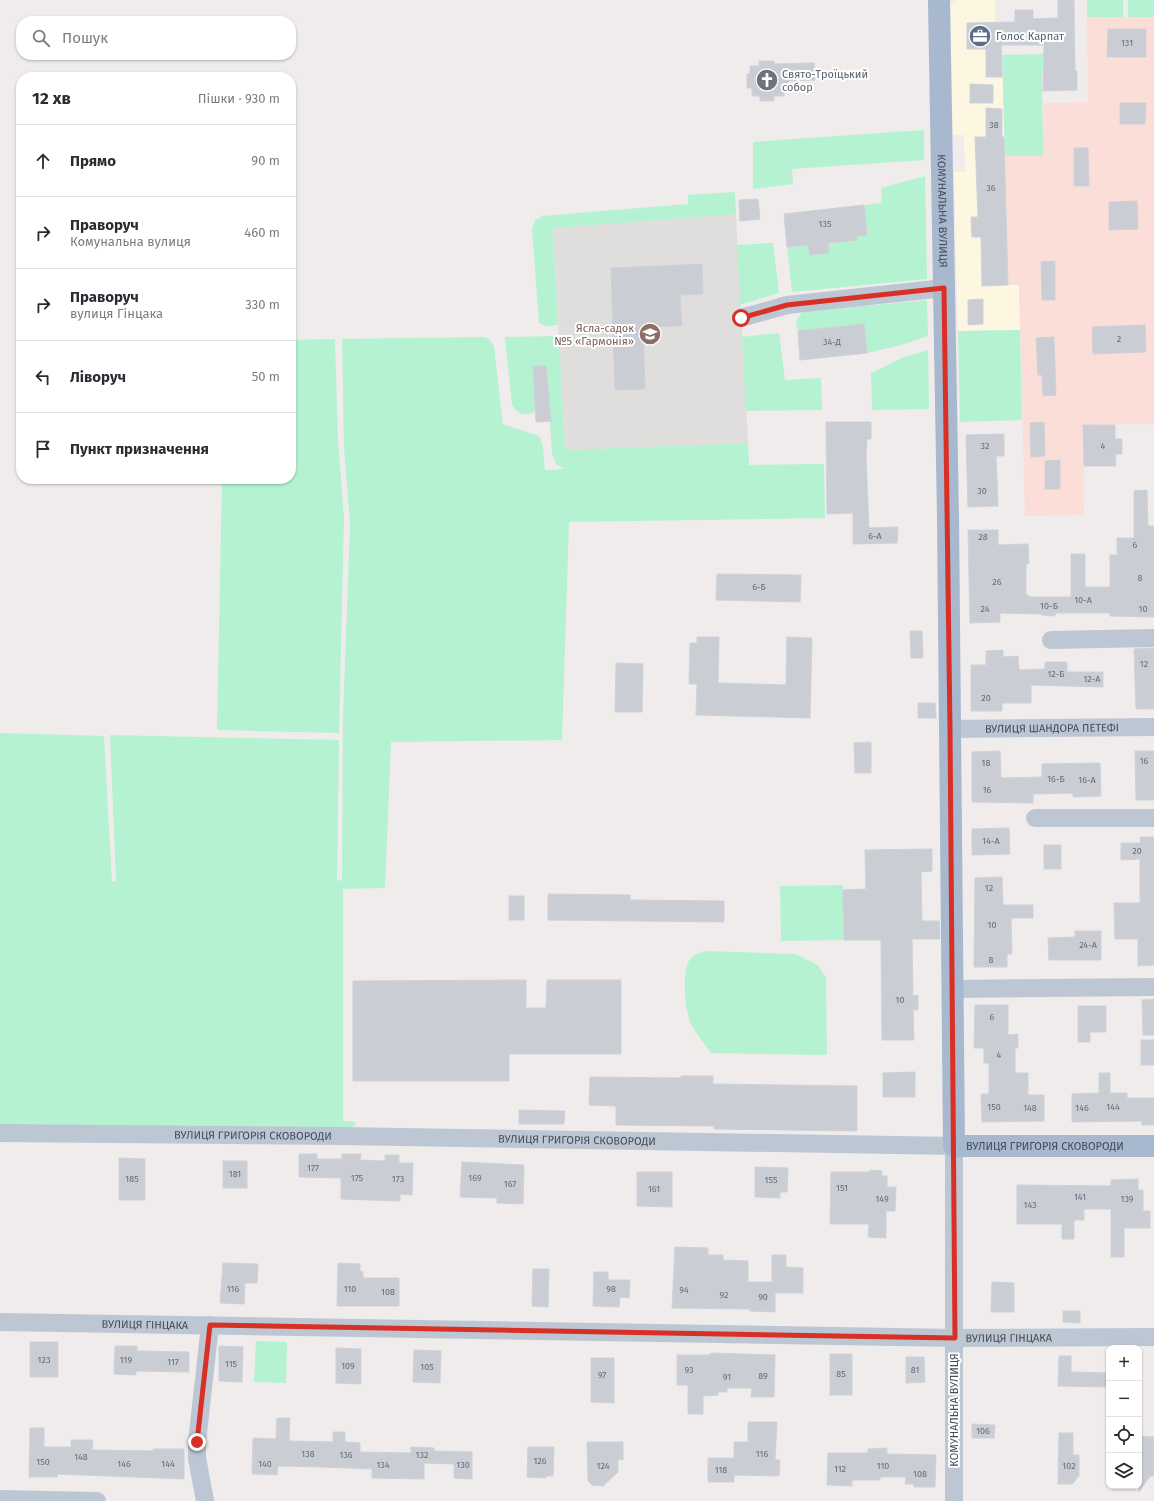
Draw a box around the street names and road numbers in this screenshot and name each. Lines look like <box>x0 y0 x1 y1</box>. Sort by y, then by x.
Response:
street label: КОМУНАЛЬНА ВУЛИЦЯ <box>935 154 950 268</box>
street label: ВУЛИЦЯ ШАНДОРА ПЕТЕФІ <box>985 721 1119 736</box>
street label: ВУЛИЦЯ ГРИГОРІЯ СКОВОРОДИ <box>174 1129 332 1143</box>
street label: ВУЛИЦЯ ГРИГОРІЯ СКОВОРОДИ <box>498 1133 656 1148</box>
street label: ВУЛИЦЯ ГРИГОРІЯ СКОВОРОДИ <box>966 1140 1124 1153</box>
street label: ВУЛИЦЯ ГІНЦАКА <box>102 1318 189 1332</box>
street label: ВУЛИЦЯ ГІНЦАКА <box>966 1332 1053 1345</box>
street label: КОМУНАЛЬНА ВУЛИЦЯ <box>948 1353 961 1467</box>

